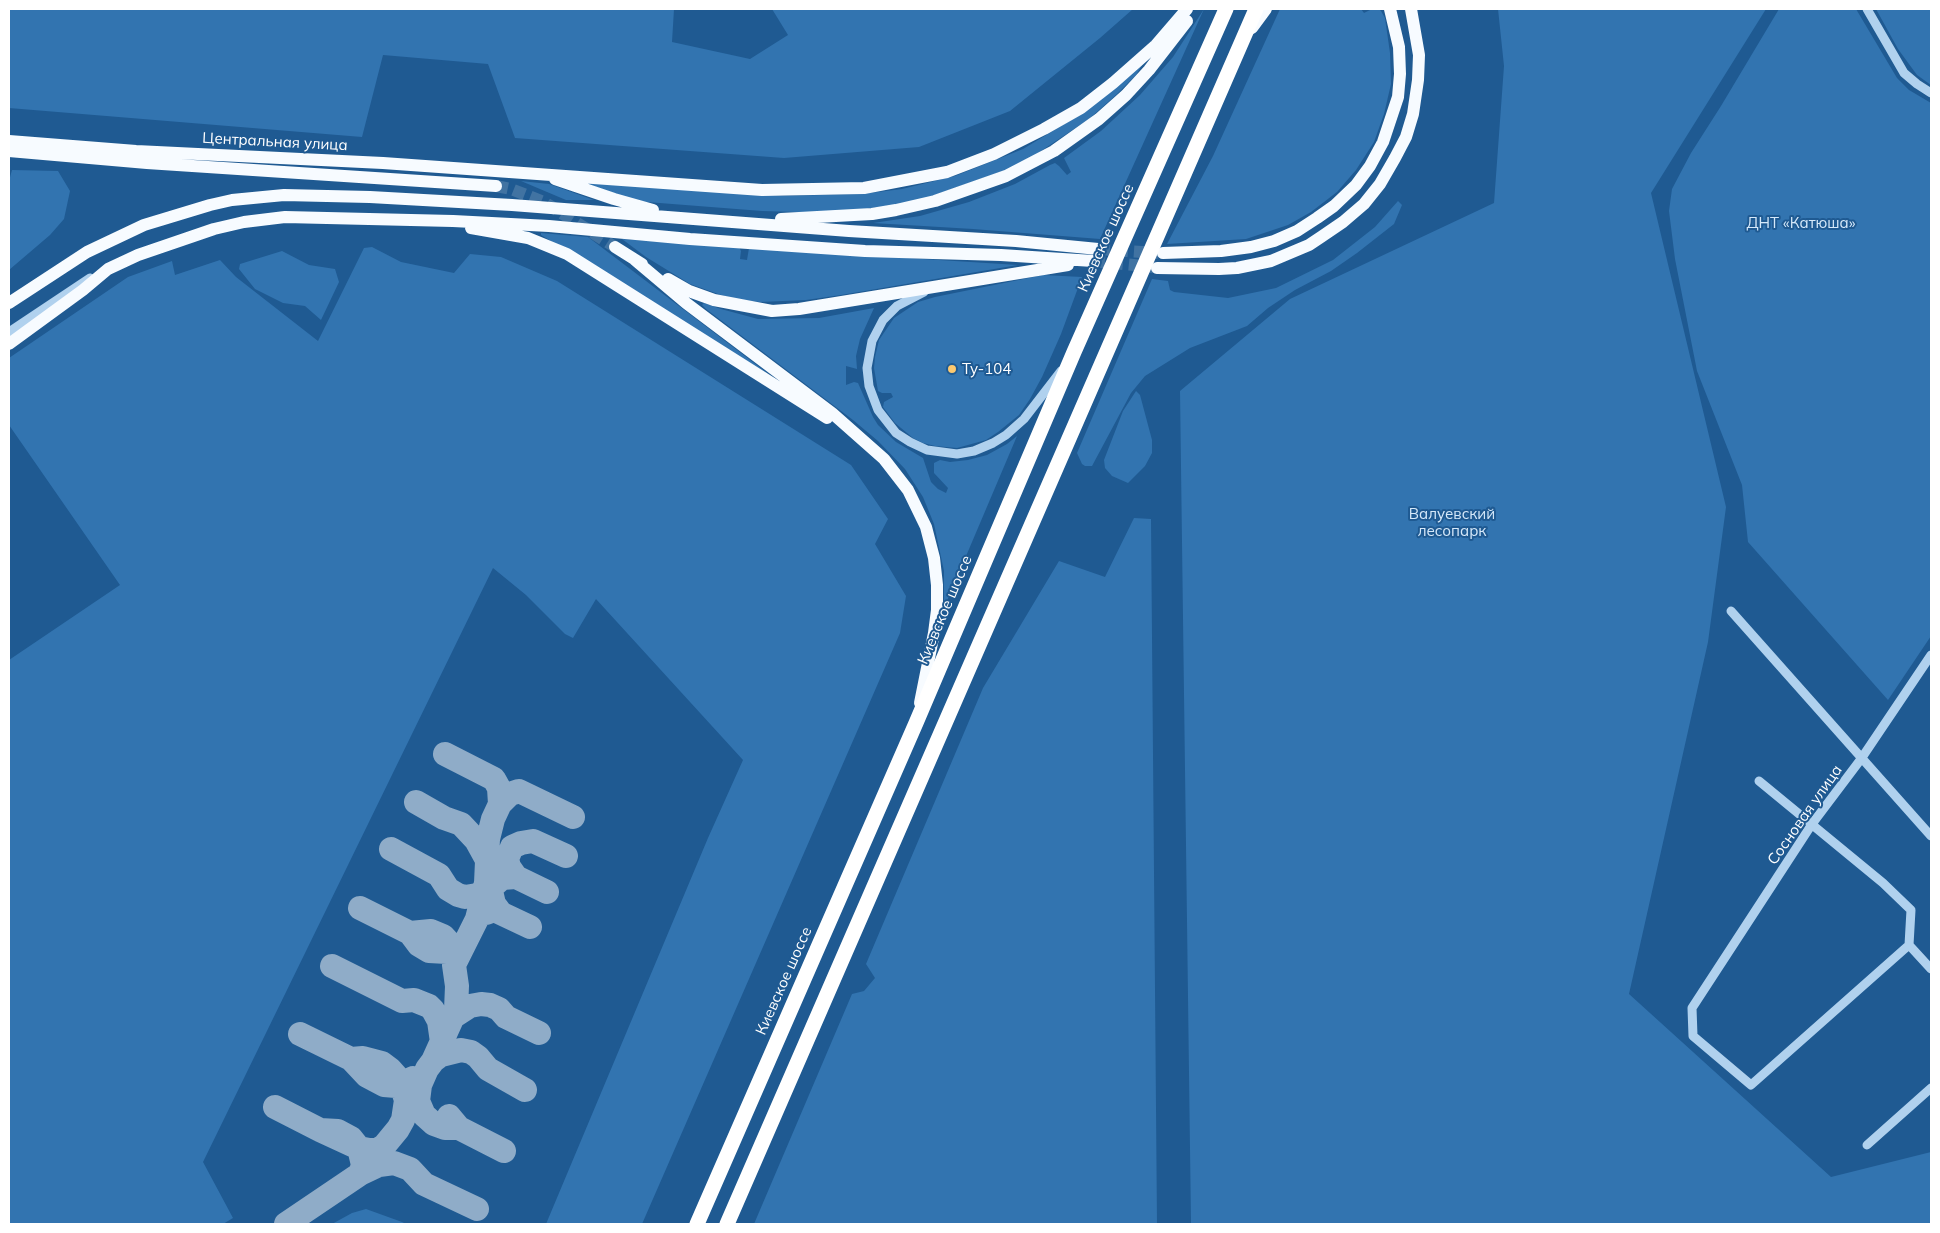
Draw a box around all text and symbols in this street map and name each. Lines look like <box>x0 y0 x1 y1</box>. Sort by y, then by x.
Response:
street label: Центральная улица <box>202 129 348 155</box>
street label: Киевское шоссе <box>1074 181 1138 295</box>
park label: ДНТ «Катюша» <box>1747 214 1855 232</box>
place label: Ту-104 <box>962 360 1011 378</box>
marker: Ту-104 <box>946 363 958 375</box>
park label: Валуевский лесопарк <box>1409 505 1495 540</box>
street label: Киевское шоссе <box>914 553 976 667</box>
street label: Сосновая улица <box>1764 762 1846 868</box>
street label: Киевское шоссе <box>752 924 816 1038</box>

